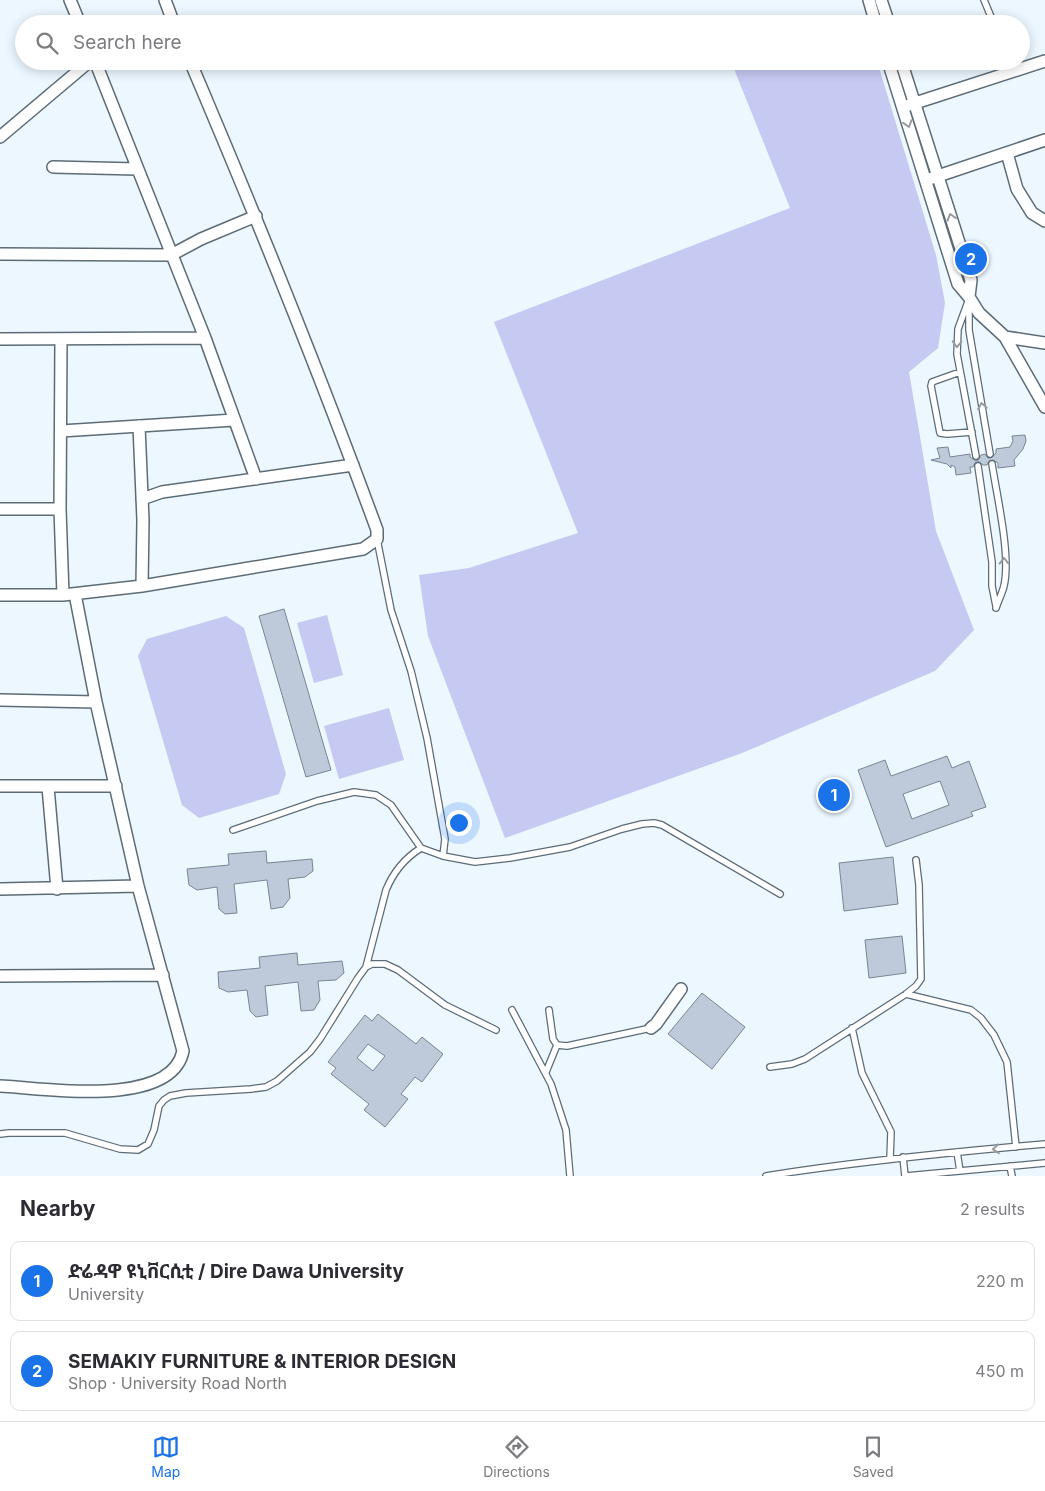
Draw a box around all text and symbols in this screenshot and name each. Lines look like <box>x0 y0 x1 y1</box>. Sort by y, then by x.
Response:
search box <box>15 15 1030 70</box>
icon: search <box>33 29 61 57</box>
text: Search here <box>73 31 182 54</box>
one-way arrow <box>903 120 913 128</box>
one-way arrow <box>947 213 957 221</box>
pin: 2 <box>955 240 987 278</box>
one-way arrow <box>952 340 962 348</box>
one-way arrow <box>977 401 987 410</box>
one-way arrow <box>999 557 1010 565</box>
pin: 1 <box>818 776 850 814</box>
your location <box>446 810 472 836</box>
one-way arrow <box>992 1143 1000 1154</box>
text: Nearby <box>20 1196 95 1221</box>
text: 2 results <box>960 1199 1025 1219</box>
text: ድሬዳዋ ዩኒቨርሲቲ / Dire Dawa University <box>68 1260 404 1283</box>
text: 1 <box>34 1271 40 1291</box>
text: 220 m <box>976 1271 1024 1291</box>
text: University <box>68 1284 144 1304</box>
text: SEMAKIY FURNITURE & INTERIOR DESIGN <box>68 1350 456 1373</box>
text: 2 <box>32 1361 42 1381</box>
text: 450 m <box>975 1361 1024 1381</box>
text: Shop · University Road North <box>68 1373 287 1393</box>
tab: Map <box>151 1433 180 1480</box>
tab: Directions <box>483 1433 550 1480</box>
tab: Saved <box>853 1433 894 1480</box>

